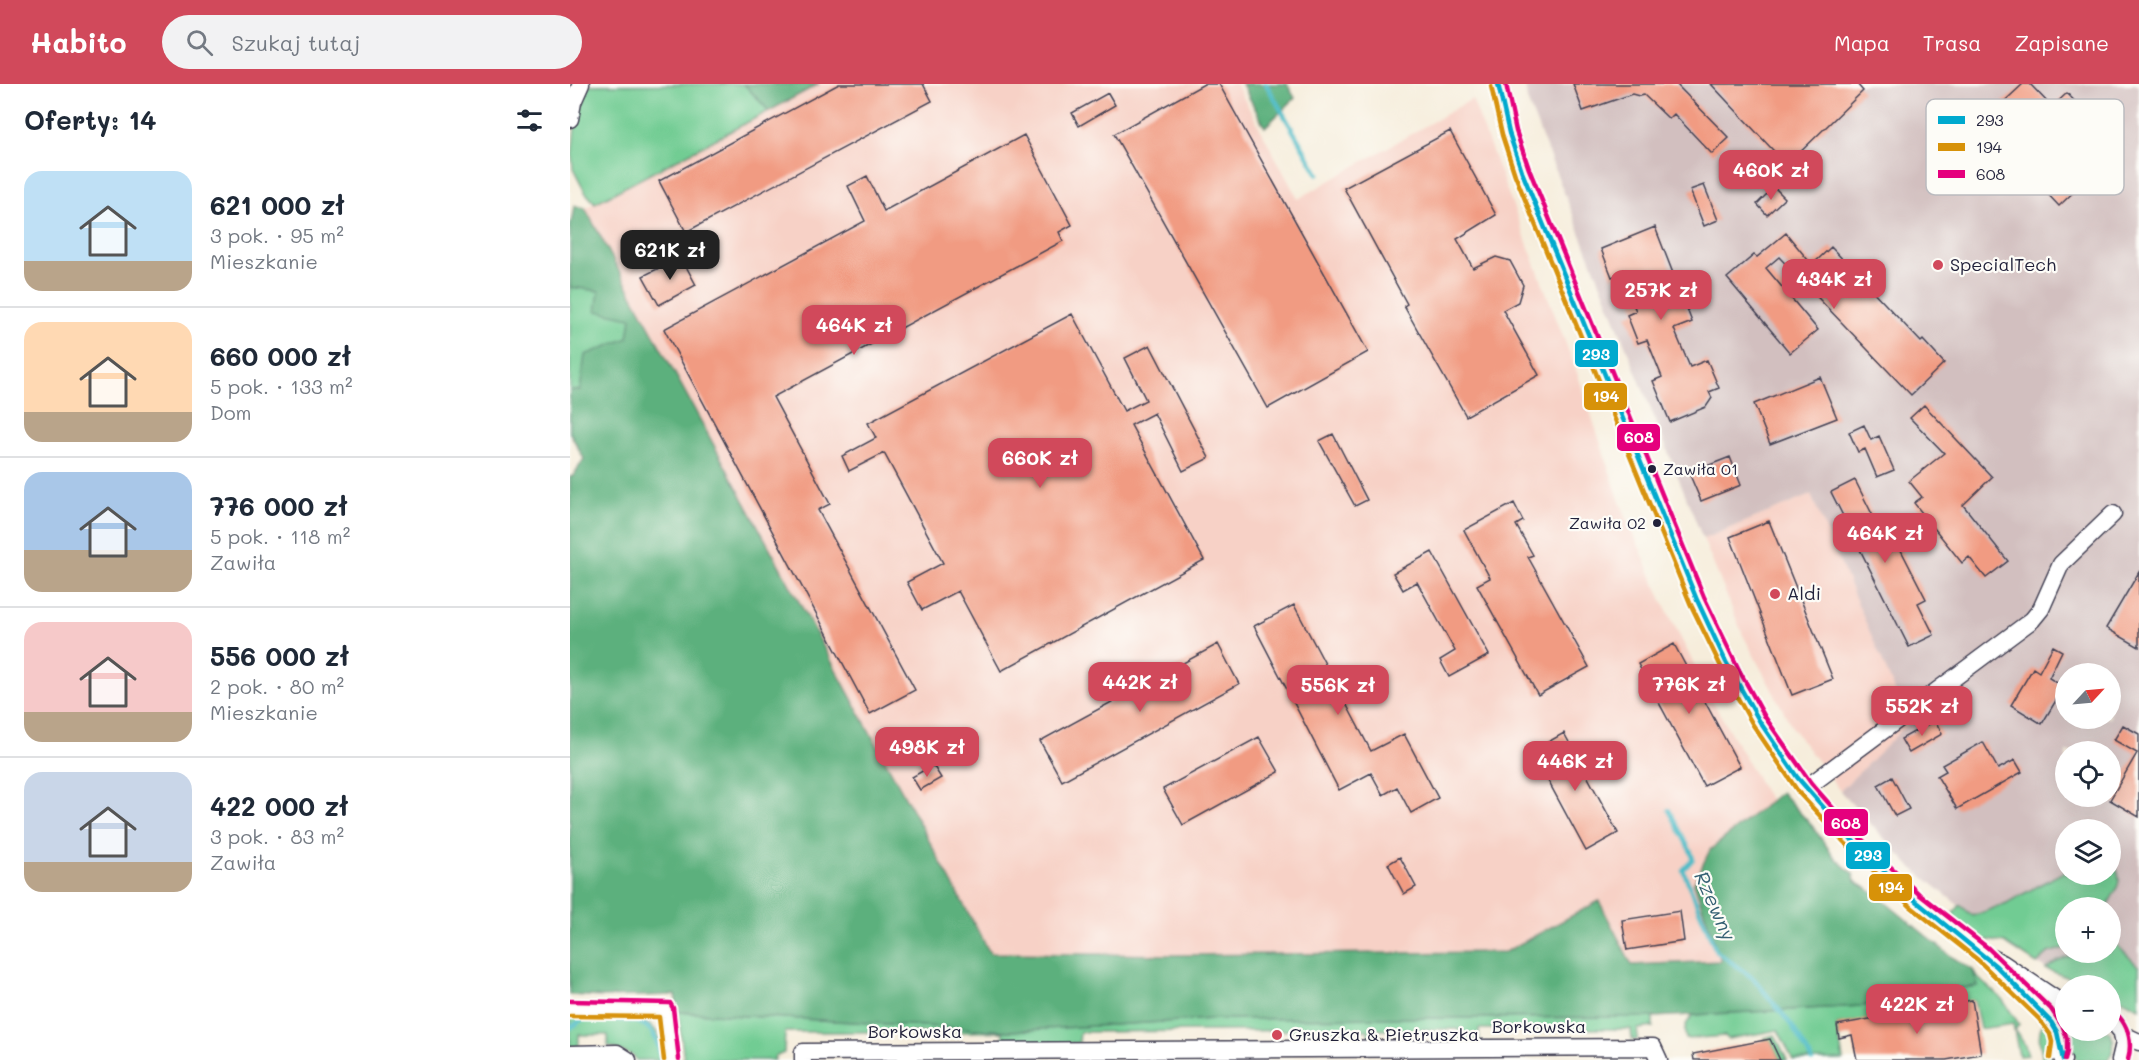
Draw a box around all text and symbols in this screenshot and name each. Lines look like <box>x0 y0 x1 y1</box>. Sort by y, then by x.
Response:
search box <box>162 15 582 69</box>
text: Habito <box>30 24 126 60</box>
icon: search <box>183 26 216 59</box>
text: Szukaj tutaj <box>231 28 360 57</box>
text: Mapa <box>1834 29 1890 56</box>
text: Trasa <box>1923 29 1981 56</box>
text: Zapisane <box>2014 29 2109 56</box>
legend <box>1926 99 2124 195</box>
text: Oferty: 14 <box>24 103 157 137</box>
icon: filters <box>513 104 546 137</box>
text: 293 <box>1976 109 2004 130</box>
text: 194 <box>1976 136 2003 157</box>
pin: 460K zł <box>1716 150 1826 201</box>
text: 460K zł <box>1733 156 1809 182</box>
text: 608 <box>1976 163 2006 184</box>
text: 621 000 zł <box>210 188 345 222</box>
icon: home <box>72 195 144 267</box>
text: 3 pok. · 95 m² <box>210 222 344 248</box>
pin: 621K zł <box>615 230 725 281</box>
text: 621K zł <box>635 236 705 262</box>
text: Mieszkanie <box>210 248 318 274</box>
place label: SpecialTech <box>1950 252 2056 276</box>
marker: SpecialTech <box>1931 258 1945 272</box>
pin: 434K zł <box>1779 259 1889 310</box>
text: 434K zł <box>1796 265 1872 291</box>
pin: 257K zł <box>1606 270 1716 321</box>
text: 257K zł <box>1625 276 1697 302</box>
pin: 464K zł <box>799 305 909 356</box>
text: 464K zł <box>816 311 892 337</box>
text: 660 000 zł <box>210 339 351 373</box>
line badge: 293 <box>1574 339 1619 368</box>
text: 293 <box>1582 343 1610 364</box>
icon: home <box>72 346 144 418</box>
text: 5 pok. · 133 m² <box>210 373 353 399</box>
line badge: 194 <box>1583 382 1628 411</box>
text: 194 <box>1593 385 1619 406</box>
text: Dom <box>210 399 252 425</box>
line badge: 608 <box>1616 423 1661 452</box>
text: 608 <box>1624 426 1654 447</box>
pin: 660K zł <box>985 438 1095 489</box>
text: 660K zł <box>1002 444 1078 470</box>
place label: Zawiła 01 <box>1663 458 1738 479</box>
marker: Zawiła 01 <box>1646 463 1658 475</box>
text: 776 000 zł <box>210 489 348 523</box>
icon: home <box>72 496 144 568</box>
place label: Zawiła 02 <box>1569 512 1646 533</box>
pin: 464K zł <box>1830 513 1940 564</box>
marker: Zawiła 02 <box>1651 517 1663 529</box>
text: 464K zł <box>1847 519 1923 545</box>
text: 5 pok. · 118 m² <box>210 523 350 549</box>
text: Zawiła <box>210 549 276 575</box>
place label: Aldi <box>1787 581 1821 605</box>
marker: Aldi <box>1768 587 1782 601</box>
text: 556 000 zł <box>210 639 349 673</box>
icon: home <box>72 646 144 718</box>
pin: 442K zł <box>1085 662 1195 713</box>
north arrow <box>2055 663 2121 729</box>
map controls <box>2055 663 2121 1041</box>
pin: 776K zł <box>1634 664 1744 715</box>
pin: 556K zł <box>1283 665 1393 716</box>
text: 442K zł <box>1102 668 1178 694</box>
text: 776K zł <box>1652 670 1726 696</box>
text: 556K zł <box>1301 671 1375 697</box>
text: 2 pok. · 80 m² <box>210 673 344 699</box>
pin: 552K zł <box>1867 686 1977 737</box>
text: 552K zł <box>1885 692 1959 718</box>
text: Mieszkanie <box>210 699 318 725</box>
pin: 498K zł <box>872 727 982 778</box>
text: 498K zł <box>889 733 965 759</box>
pin: 446K zł <box>1520 741 1630 792</box>
button: locate <box>2055 741 2121 807</box>
text: 446K zł <box>1537 747 1613 773</box>
text: 422 000 zł <box>210 789 348 823</box>
icon: home <box>72 796 144 868</box>
line badge: 608 <box>1823 808 1869 837</box>
text: 608 <box>1831 812 1861 833</box>
button: layers <box>2055 819 2121 885</box>
text: 3 pok. · 83 m² <box>210 823 344 849</box>
line badge: 293 <box>1845 841 1891 870</box>
text: 293 <box>1854 844 1882 865</box>
text: Zawiła <box>210 849 276 875</box>
water label: Rzewny <box>1689 867 1743 945</box>
line badge: 194 <box>1868 873 1913 902</box>
text: 194 <box>1878 876 1904 897</box>
button: + <box>2055 897 2121 963</box>
button: − <box>2055 975 2121 1041</box>
pin: 422K zł <box>1862 984 1972 1035</box>
text: 422K zł <box>1880 990 1954 1016</box>
street label: Borkowska <box>1492 1014 1586 1038</box>
street label: Borkowska <box>868 1019 962 1043</box>
place label: Gruszka & Pietruszka <box>1289 1022 1479 1046</box>
marker: Gruszka & Pietruszka <box>1270 1028 1284 1042</box>

